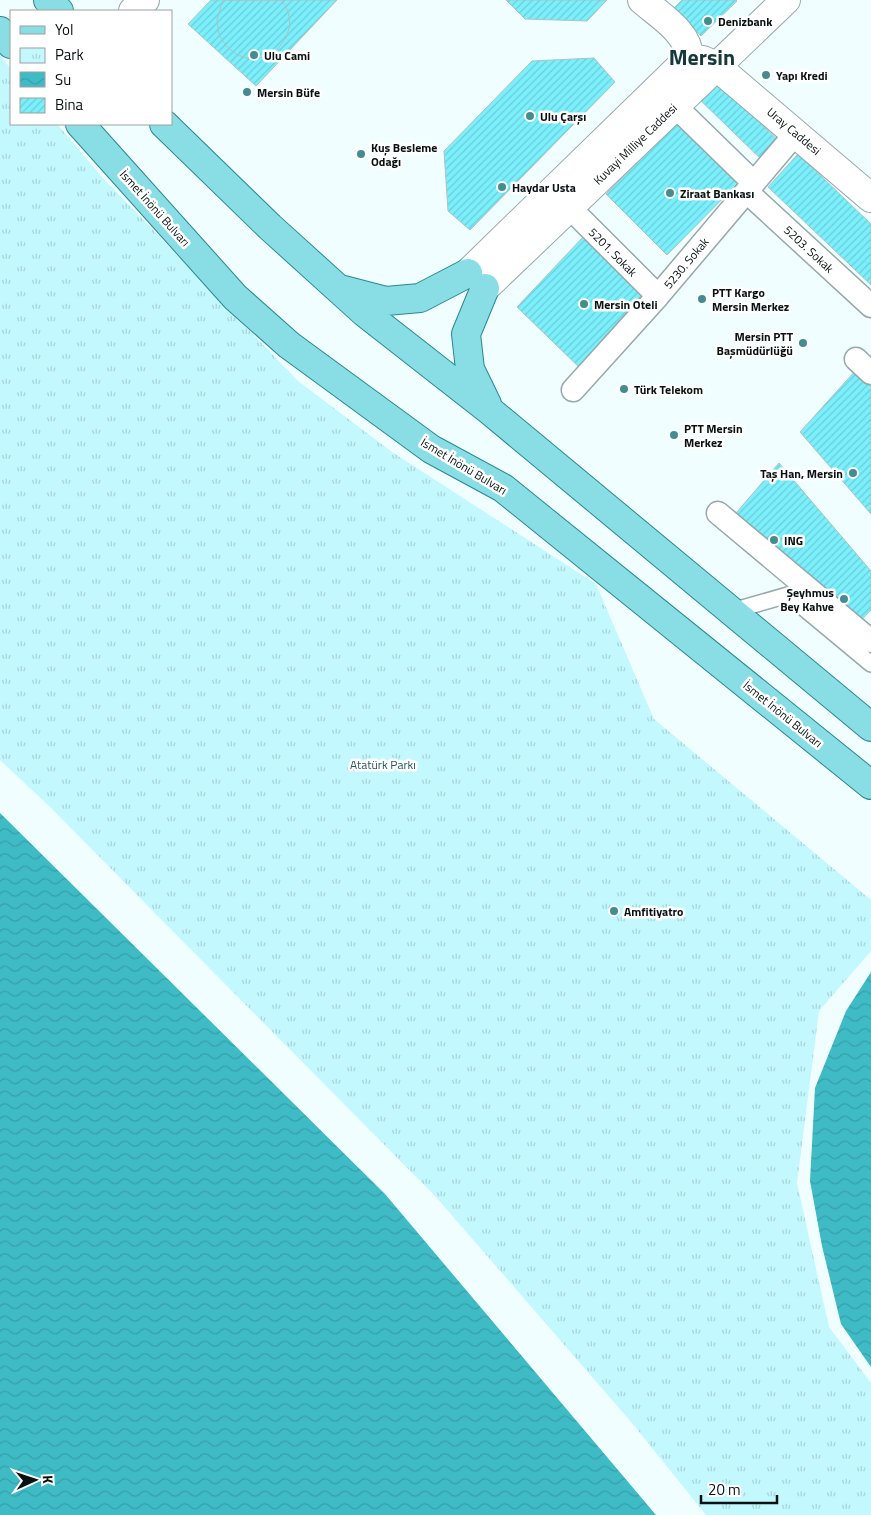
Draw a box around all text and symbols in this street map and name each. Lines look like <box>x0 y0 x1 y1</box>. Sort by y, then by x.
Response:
legend <box>10 10 172 125</box>
place label: Denizbank <box>718 12 773 31</box>
marker: Denizbank <box>702 15 714 27</box>
text: Yol <box>55 18 73 41</box>
district label: Mersin <box>669 40 735 74</box>
text: Park <box>55 43 84 66</box>
place label: Ulu Cami <box>264 46 310 65</box>
marker: Ulu Cami <box>248 49 260 61</box>
place label: Yapı Kredi <box>776 66 828 85</box>
text: Su <box>55 68 71 91</box>
marker: Yapı Kredi <box>760 69 772 81</box>
place label: Mersin Büfe <box>257 83 320 102</box>
marker: Mersin Büfe <box>241 86 253 98</box>
text: Bina <box>55 93 84 116</box>
street label: Kuvayi Milliye Caddesi <box>589 99 681 189</box>
street label: Uray Caddesi <box>763 103 825 159</box>
place label: Ulu Çarşı <box>540 107 586 126</box>
marker: Ulu Çarşı <box>524 110 536 122</box>
place label: Kuş Besleme Odağı <box>371 138 438 171</box>
marker: Kuş Besleme Odağı <box>355 148 367 160</box>
street label: İsmet İnönü Bulvarı <box>115 165 195 251</box>
place label: Haydar Usta <box>512 178 576 197</box>
marker: Haydar Usta <box>496 181 508 193</box>
place label: Ziraat Bankası <box>680 184 754 203</box>
marker: Ziraat Bankası <box>664 187 676 199</box>
street label: 5203. Sokak <box>780 221 838 277</box>
street label: 5201. Sokak <box>584 223 642 281</box>
street label: 5230. Sokak <box>659 233 713 293</box>
place label: PTT Kargo Mersin Merkez <box>712 283 789 316</box>
marker: PTT Kargo Mersin Merkez <box>696 293 708 305</box>
place label: Mersin Oteli <box>594 295 658 314</box>
marker: Mersin Oteli <box>578 298 590 310</box>
place label: Mersin PTT Başmüdürlüğü <box>717 327 794 360</box>
marker: Mersin PTT Başmüdürlüğü <box>797 337 809 349</box>
place label: Türk Telekom <box>634 380 703 399</box>
marker: Türk Telekom <box>618 383 630 395</box>
place label: PTT Mersin Merkez <box>684 419 743 452</box>
marker: PTT Mersin Merkez <box>668 429 680 441</box>
street label: İsmet İnönü Bulvarı <box>417 433 511 499</box>
place label: Taş Han, Mersin <box>760 464 843 483</box>
marker: Taş Han, Mersin <box>847 467 859 479</box>
place label: ING <box>784 531 803 550</box>
marker: ING <box>768 534 780 546</box>
place label: Şeyhmus Bey Kahve <box>780 583 834 616</box>
marker: Şeyhmus Bey Kahve <box>838 593 850 605</box>
street label: İsmet İnönü Bulvarı <box>739 676 827 752</box>
park label: Atatürk Parkı <box>350 755 416 774</box>
place label: Amfitiyatro <box>624 902 683 921</box>
marker: Amfitiyatro <box>608 905 620 917</box>
north arrow <box>10 1455 60 1505</box>
scale bar <box>701 1472 777 1504</box>
text: K <box>38 1475 59 1485</box>
text: 20 m <box>708 1478 741 1501</box>

